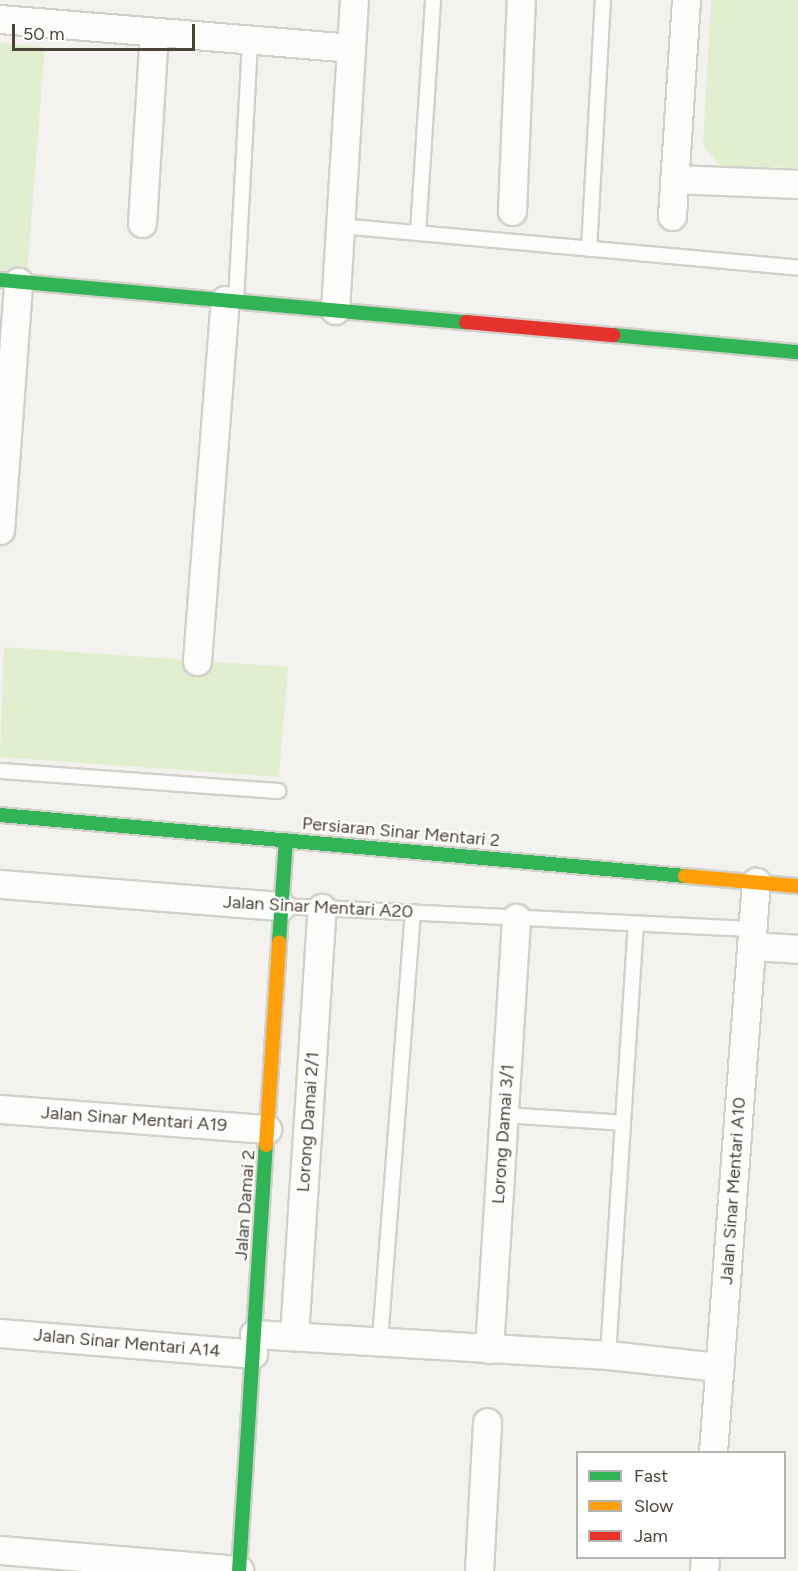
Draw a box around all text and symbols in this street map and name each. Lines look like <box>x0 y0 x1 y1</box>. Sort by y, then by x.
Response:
scale bar <box>15 12 198 50</box>
text: 50 m <box>23 23 65 45</box>
street label: Persiaran Sinar Mentari 2 <box>301 813 501 851</box>
street label: Jalan Sinar Mentari A20 <box>222 891 414 923</box>
street label: Lorong Damai 2/1 <box>292 1051 324 1193</box>
street label: Lorong Damai 3/1 <box>487 1063 519 1205</box>
street label: Jalan Sinar Mentari A10 <box>716 1096 750 1286</box>
street label: Jalan Sinar Mentari A19 <box>40 1102 228 1136</box>
street label: Jalan Damai 2 <box>230 1149 260 1261</box>
street label: Jalan Sinar Mentari A14 <box>33 1324 221 1362</box>
legend <box>576 1451 786 1559</box>
text: Fast <box>634 1465 668 1487</box>
text: Slow <box>634 1495 673 1517</box>
text: Jam <box>634 1525 668 1547</box>

